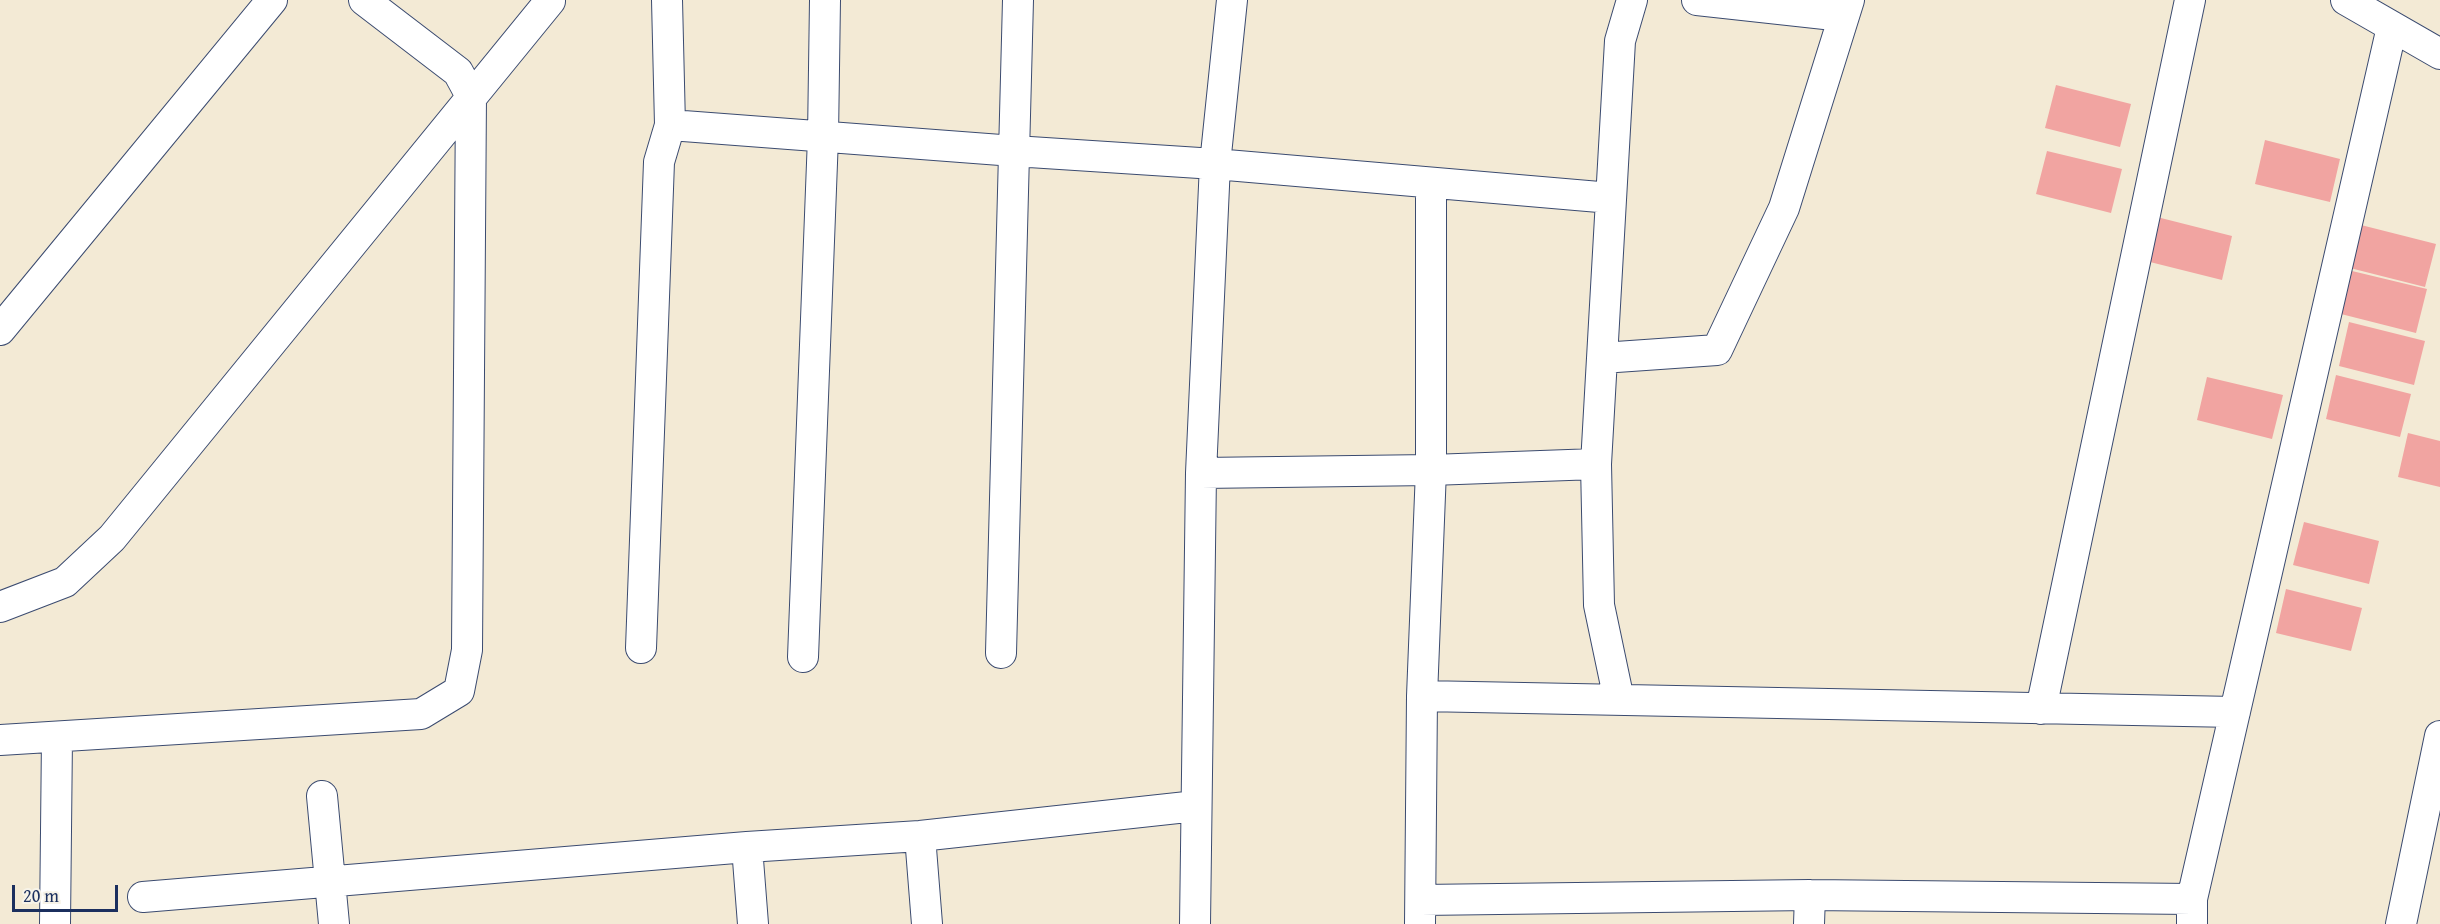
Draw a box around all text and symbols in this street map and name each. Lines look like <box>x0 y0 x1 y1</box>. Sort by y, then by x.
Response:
scale bar <box>15 873 122 911</box>
text: 20 m <box>23 882 59 909</box>

